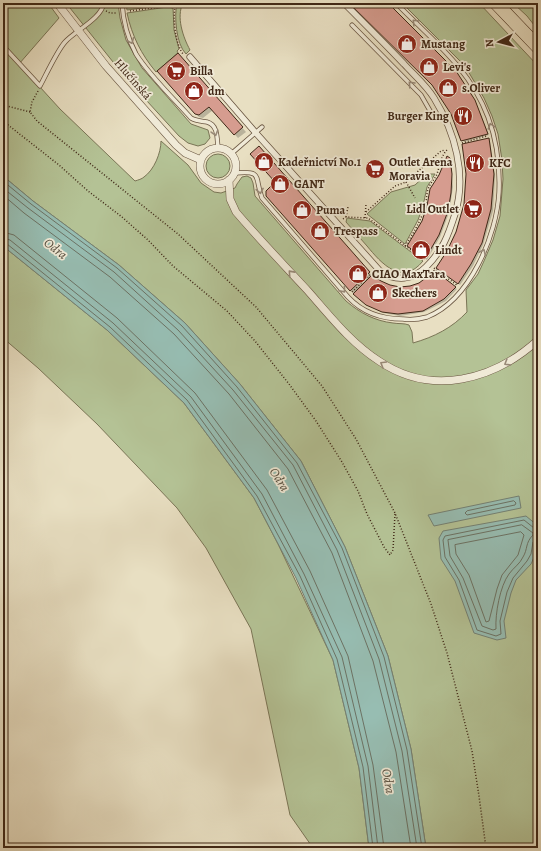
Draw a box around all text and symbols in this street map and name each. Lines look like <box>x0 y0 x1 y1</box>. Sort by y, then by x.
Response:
one-way arrow <box>412 19 420 27</box>
north arrow <box>479 22 519 62</box>
shop icon: Mustang <box>396 33 418 55</box>
one-way arrow <box>126 36 134 44</box>
place label: Mustang <box>421 36 466 52</box>
text: N <box>482 38 498 48</box>
street label: Hlučínská <box>111 55 156 103</box>
shop icon: Levi's <box>418 56 440 78</box>
place label: Levi's <box>443 59 471 75</box>
supermarket icon: Billa <box>165 60 187 82</box>
place label: Billa <box>190 63 213 79</box>
shop icon: s.Oliver <box>437 77 459 99</box>
shop icon: dm <box>183 80 205 102</box>
place label: s.Oliver <box>462 80 500 96</box>
one-way arrow <box>409 81 416 89</box>
place label: dm <box>208 83 225 99</box>
restaurant icon: Burger King <box>452 105 474 127</box>
place label: Burger King <box>387 108 450 124</box>
one-way arrow <box>487 122 495 129</box>
one-way arrow <box>211 129 219 136</box>
shop icon: Kadeřnictví No.1 <box>253 151 275 173</box>
restaurant icon: KFC <box>464 152 486 174</box>
place label: Kadeřnictví No.1 <box>278 154 362 170</box>
place label: Outlet Arena Moravia <box>389 154 453 184</box>
place label: KFC <box>489 155 511 171</box>
supermarket icon: Outlet Arena Moravia <box>364 158 386 180</box>
shop icon: GANT <box>269 173 291 195</box>
place label: GANT <box>294 176 325 192</box>
one-way arrow <box>256 188 264 194</box>
supermarket icon: Lidl Outlet <box>462 198 484 220</box>
shop icon: Puma <box>291 199 313 221</box>
place label: Lidl Outlet <box>406 201 459 217</box>
place label: Puma <box>316 202 346 218</box>
shop icon: Trespass <box>309 220 331 242</box>
place label: Trespass <box>334 223 378 239</box>
water label: Odra <box>41 234 71 263</box>
shop icon: Lindt <box>410 239 432 261</box>
place label: Lindt <box>435 242 462 258</box>
one-way arrow <box>478 249 486 257</box>
shop icon: CIAO MaxTara <box>347 263 369 285</box>
place label: CIAO MaxTara <box>372 266 446 282</box>
one-way arrow <box>288 270 296 278</box>
shop icon: Skechers <box>367 282 389 304</box>
place label: Skechers <box>392 285 437 301</box>
one-way arrow <box>338 286 345 293</box>
one-way arrow <box>504 359 511 366</box>
one-way arrow <box>380 361 387 368</box>
water label: Odra <box>266 464 294 494</box>
water label: Odra <box>378 767 399 795</box>

